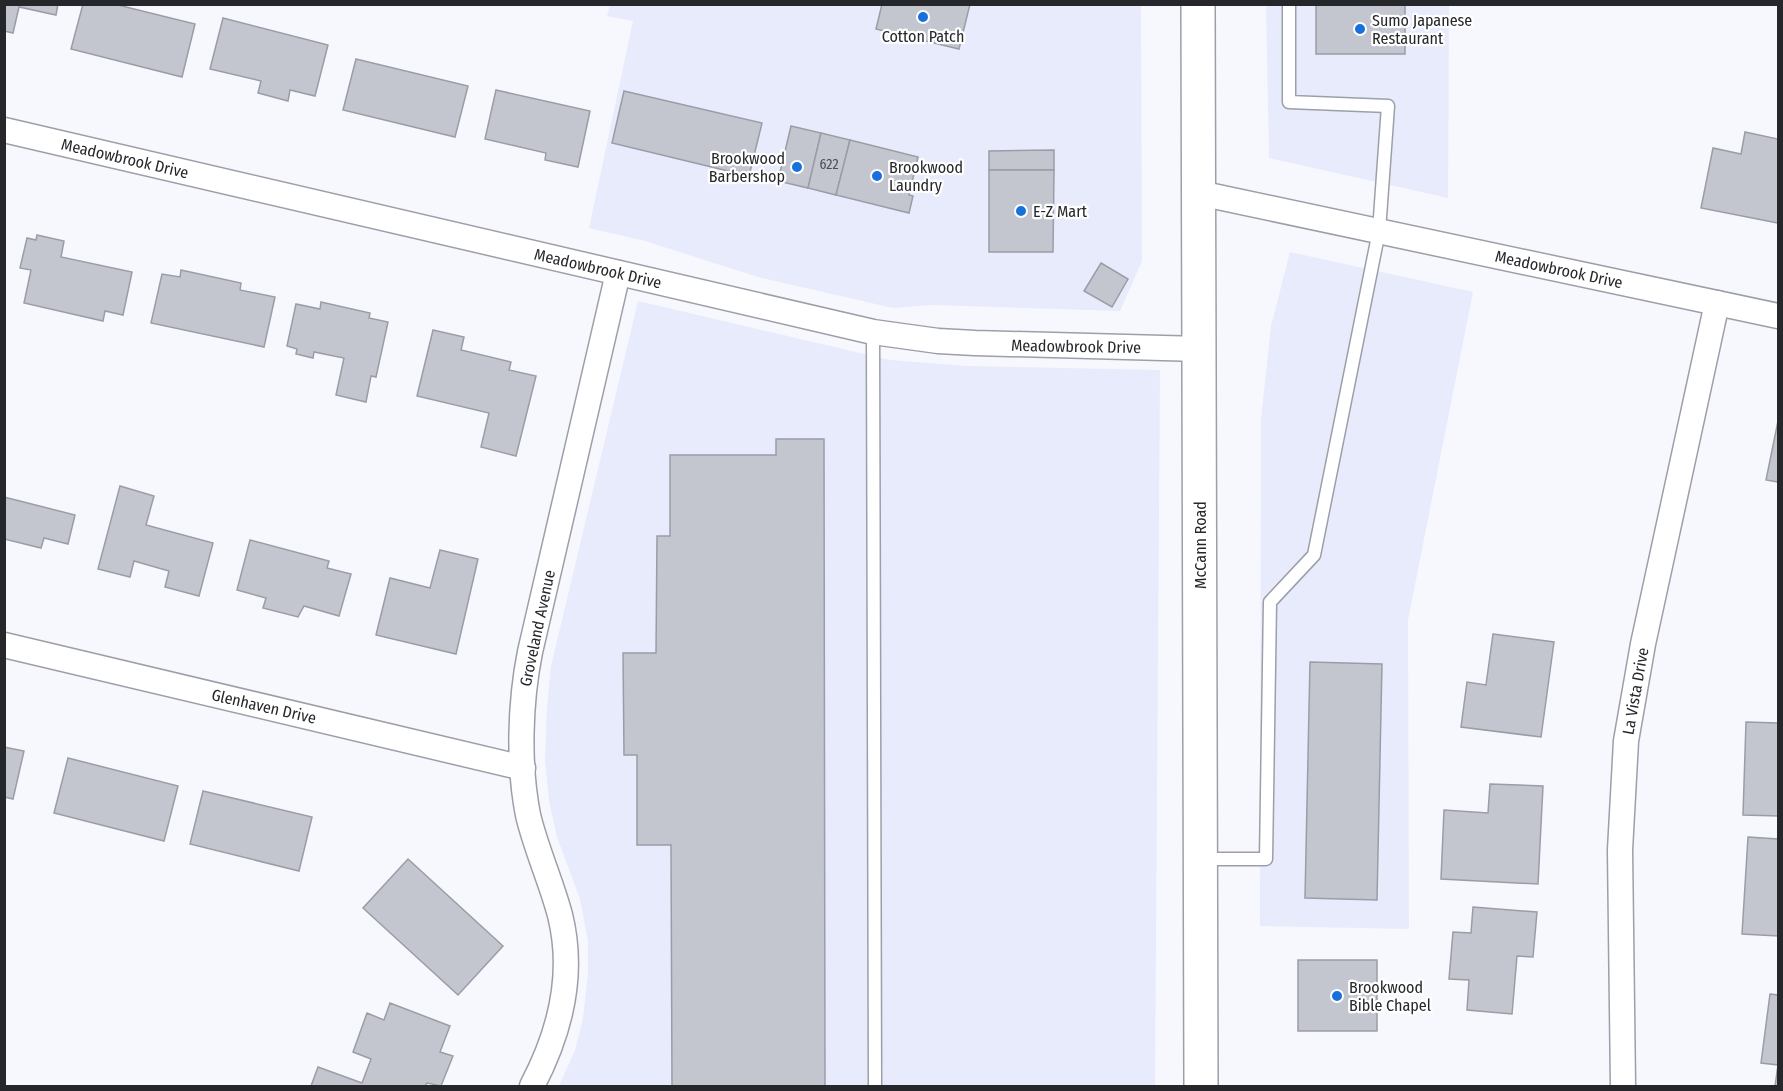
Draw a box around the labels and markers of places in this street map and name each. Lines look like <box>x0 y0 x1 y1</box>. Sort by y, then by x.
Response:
marker: Cotton Patch <box>916 10 930 24</box>
place label: Sumo Japanese Restaurant <box>1372 11 1472 48</box>
marker: Sumo Japanese Restaurant <box>1353 22 1367 36</box>
place label: Cotton Patch <box>882 27 964 46</box>
place label: Brookwood Barbershop <box>709 149 785 186</box>
place label: Brookwood Laundry <box>889 158 963 195</box>
marker: Brookwood Barbershop <box>790 160 804 174</box>
marker: Brookwood Laundry <box>870 169 884 183</box>
place label: E-Z Mart <box>1033 202 1088 221</box>
marker: E-Z Mart <box>1014 204 1028 218</box>
place label: Brookwood Bible Chapel <box>1349 978 1431 1015</box>
marker: Brookwood Bible Chapel <box>1330 989 1344 1003</box>

